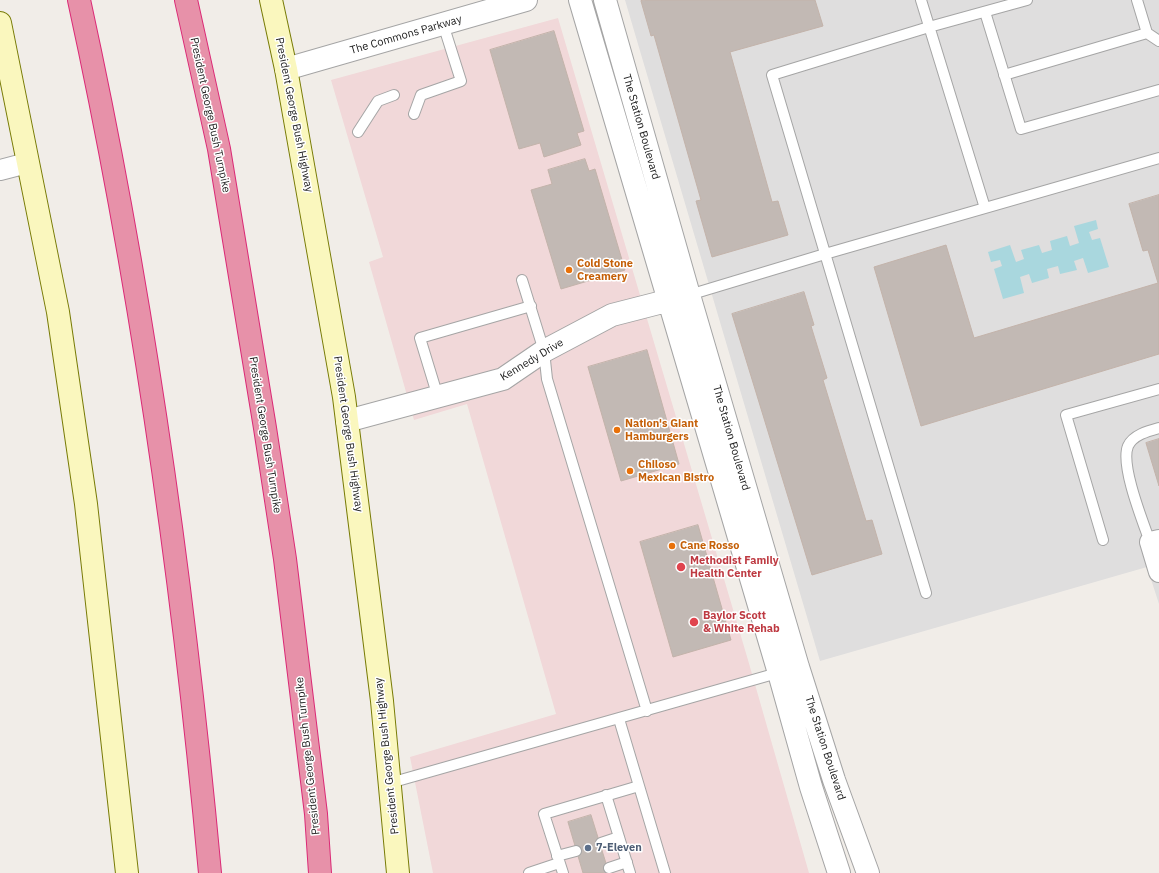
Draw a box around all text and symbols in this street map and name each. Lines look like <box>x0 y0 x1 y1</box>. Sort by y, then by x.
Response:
street label: The Commons Parkway <box>349 13 463 57</box>
street label: President George Bush Turnpike <box>187 36 233 194</box>
street label: President George Bush Highway <box>272 36 316 194</box>
street label: The Station Boulevard <box>620 73 662 181</box>
place label: Cold Stone Creamery <box>577 257 633 283</box>
marker: Cold Stone Creamery <box>564 265 574 275</box>
street label: Kennedy Drive <box>498 336 566 384</box>
street label: President George Bush Highway <box>330 355 366 513</box>
street label: President George Bush Turnpike <box>246 356 284 514</box>
street label: The Station Boulevard <box>710 384 752 492</box>
place label: Nation's Giant Hamburgers <box>625 417 698 443</box>
marker: Nation's Giant Hamburgers <box>612 425 622 435</box>
place label: Chiloso Mexican Bistro <box>638 458 714 484</box>
marker: Chiloso Mexican Bistro <box>625 466 635 476</box>
place label: Cane Rosso <box>680 539 739 553</box>
marker: Cane Rosso <box>667 541 677 551</box>
place label: Methodist Family Health Center <box>690 554 779 580</box>
marker: Methodist Family Health Center <box>675 561 687 573</box>
place label: Baylor Scott & White Rehab <box>703 609 780 635</box>
marker: Baylor Scott & White Rehab <box>688 616 700 628</box>
street label: President George Bush Turnpike <box>293 676 323 836</box>
street label: President George Bush Highway <box>372 677 402 835</box>
street label: The Station Boulevard <box>802 694 848 802</box>
place label: 7-Eleven <box>596 841 642 855</box>
marker: 7-Eleven <box>583 843 593 853</box>

